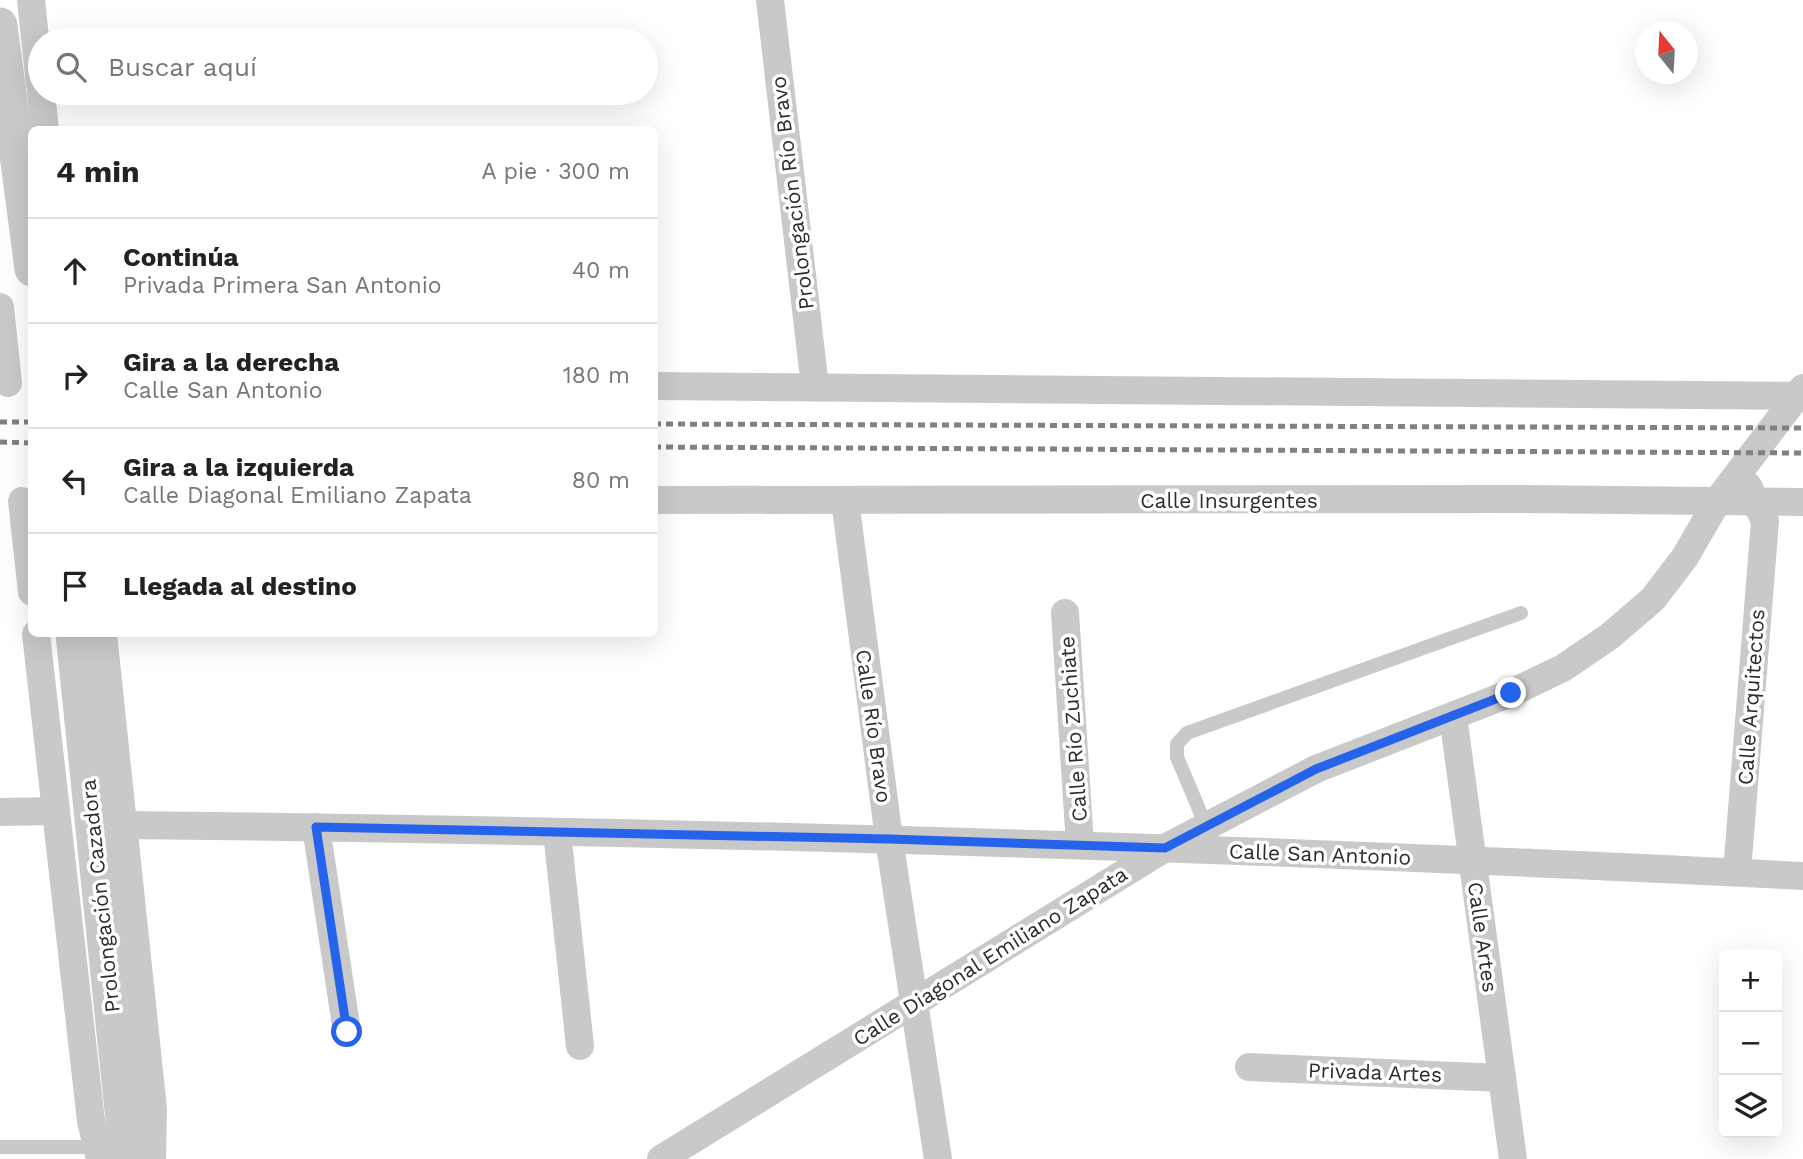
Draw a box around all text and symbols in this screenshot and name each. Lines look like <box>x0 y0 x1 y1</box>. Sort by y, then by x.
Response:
north arrow <box>1635 21 1698 84</box>
search box <box>28 28 658 105</box>
icon: search <box>52 48 90 86</box>
text: Buscar aquí <box>108 52 257 82</box>
street label: Prolongación Río Bravo <box>765 75 819 311</box>
text: 4 min <box>56 154 140 189</box>
text: A pie · 300 m <box>481 158 630 185</box>
text: Continúa <box>123 242 239 272</box>
icon: ahead <box>56 252 94 290</box>
text: 40 m <box>572 257 630 284</box>
text: Privada Primera San Antonio <box>123 272 442 299</box>
text: Gira a la derecha <box>123 347 339 377</box>
icon: right <box>56 357 94 395</box>
text: 180 m <box>563 362 630 389</box>
text: Calle San Antonio <box>123 377 323 404</box>
text: Gira a la izquierda <box>123 452 354 482</box>
icon: left <box>56 462 94 500</box>
text: 80 m <box>572 467 630 494</box>
text: Calle Diagonal Emiliano Zapata <box>123 482 472 509</box>
street label: Calle Insurgentes <box>1140 488 1318 513</box>
icon: arrive <box>56 567 94 605</box>
text: Llegada al destino <box>123 571 357 601</box>
street label: Calle Arquitectos <box>1732 608 1770 786</box>
street label: Calle Río Zuchiate <box>1054 635 1092 823</box>
street label: Calle Río Bravo <box>851 648 897 804</box>
route end <box>1495 677 1526 708</box>
street label: Prolongación Cazadora <box>75 778 125 1014</box>
street label: Calle San Antonio <box>1229 838 1411 870</box>
street label: Calle Diagonal Emiliano Zapata <box>848 861 1132 1051</box>
street label: Calle Artes <box>1463 880 1503 994</box>
map controls <box>1719 949 1782 1138</box>
button: + <box>1719 949 1782 1012</box>
button: − <box>1719 1012 1782 1075</box>
route start <box>331 1016 362 1047</box>
street label: Privada Artes <box>1308 1057 1442 1087</box>
button: layers <box>1719 1075 1782 1138</box>

